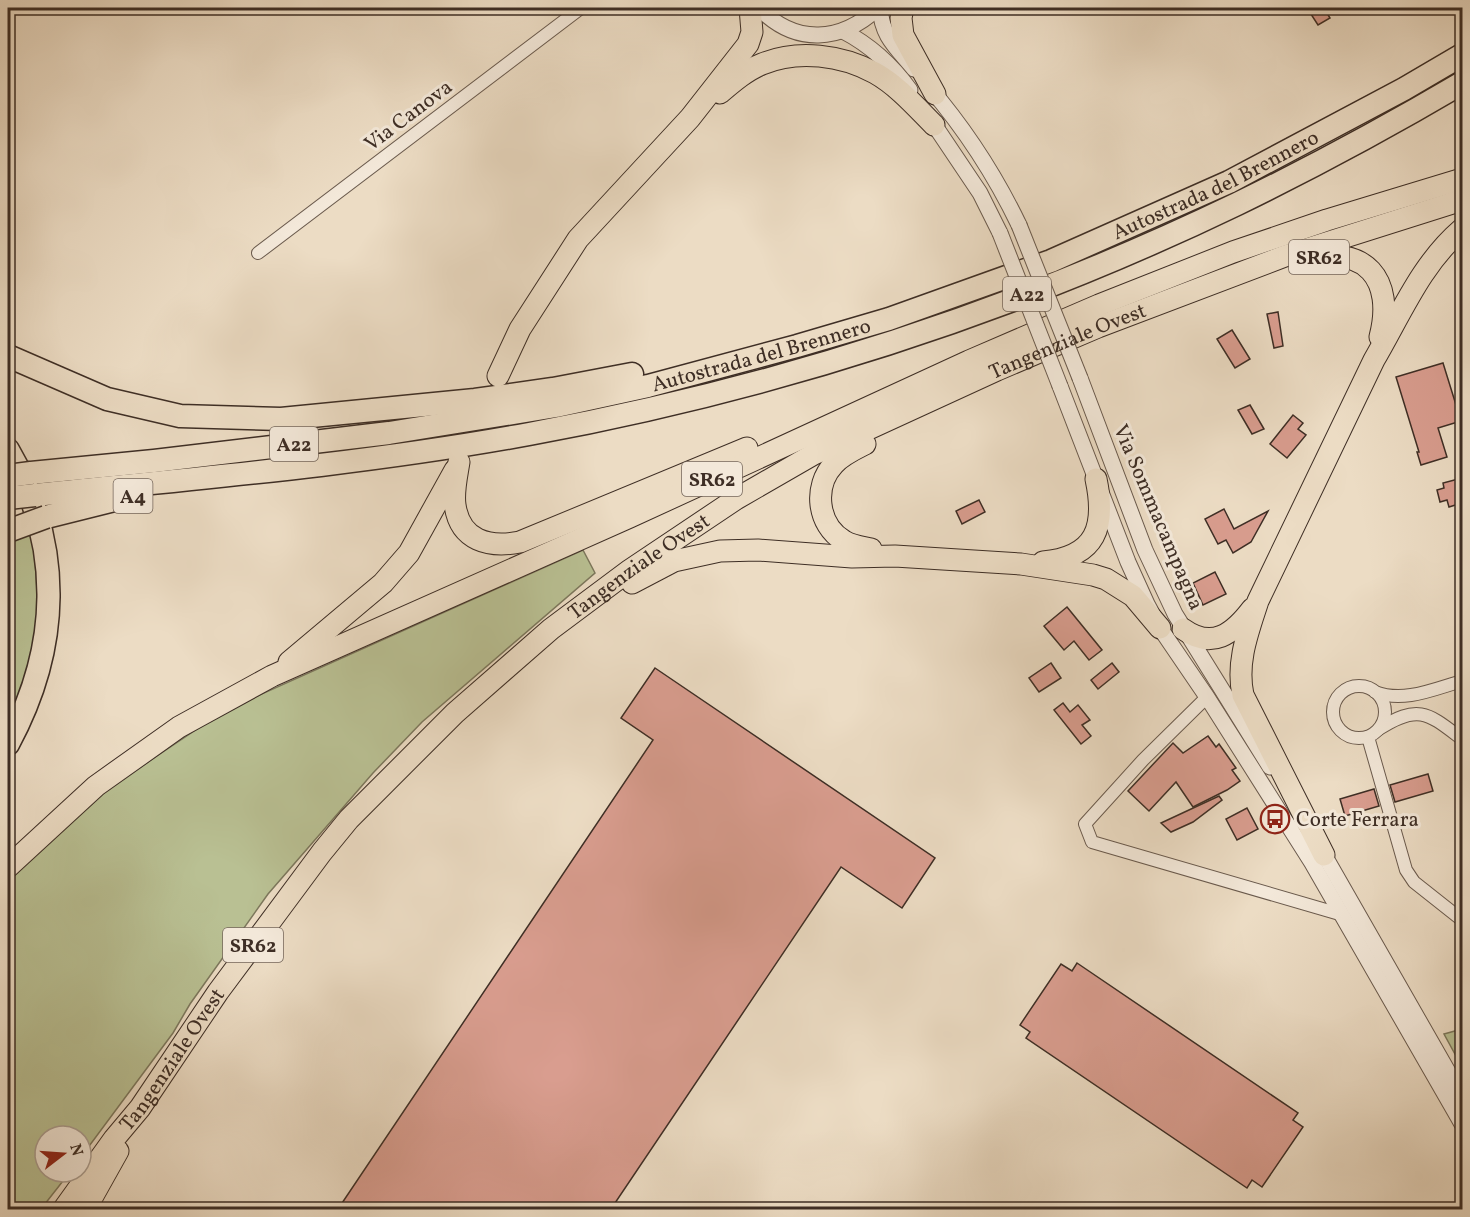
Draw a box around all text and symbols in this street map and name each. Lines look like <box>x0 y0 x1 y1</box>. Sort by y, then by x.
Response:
street label: Via Canova <box>359 73 459 159</box>
street label: Autostrada del Brennero <box>1108 124 1324 248</box>
road number: SR62 <box>1289 240 1349 274</box>
road number: A22 <box>1003 277 1051 311</box>
street label: Tangenziale Ovest <box>985 297 1151 388</box>
street label: Autostrada del Brennero <box>649 312 875 400</box>
street label: Via Sommacampagna <box>1105 420 1210 615</box>
road number: A22 <box>270 427 318 461</box>
road number: SR62 <box>682 462 742 496</box>
road number: A4 <box>114 479 152 513</box>
street label: Tangenziale Ovest <box>562 507 716 627</box>
bus stop icon: Corte Ferrara <box>1259 803 1291 835</box>
place label: Corte Ferrara <box>1296 806 1419 835</box>
road number: SR62 <box>223 928 283 962</box>
street label: Tangenziale Ovest <box>114 983 232 1138</box>
north arrow <box>33 1124 93 1184</box>
text: N <box>63 1141 88 1159</box>

